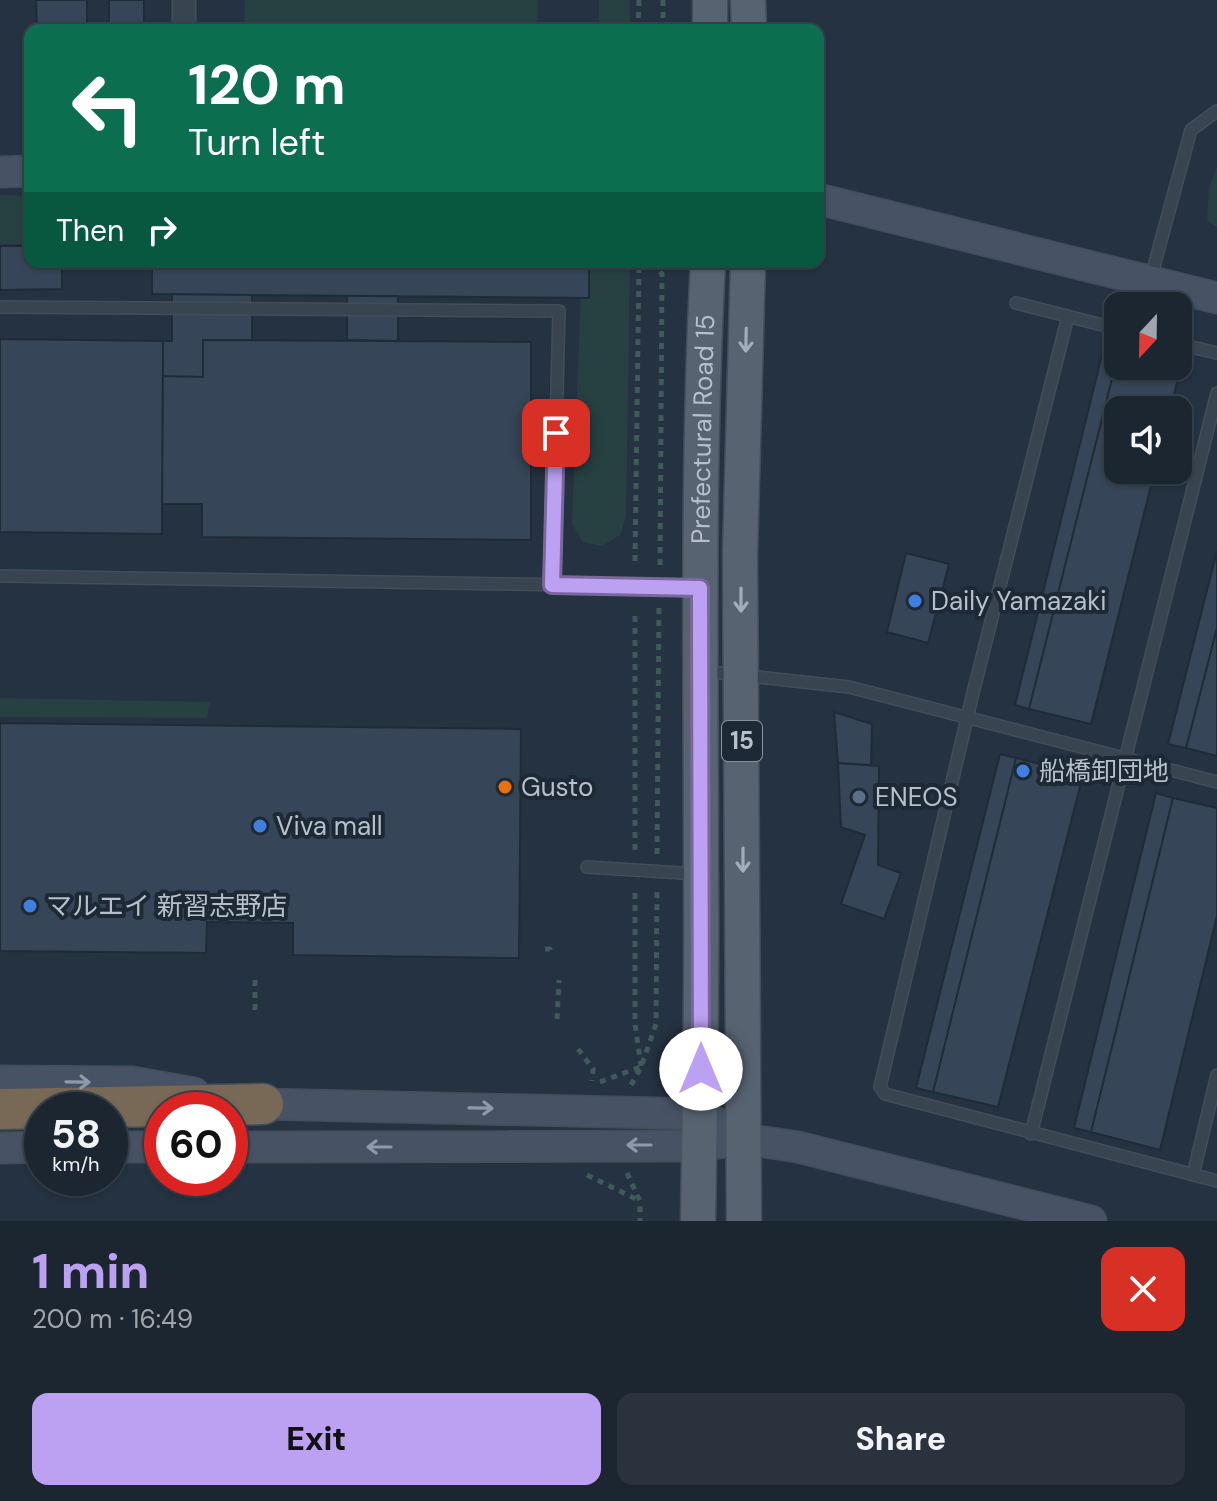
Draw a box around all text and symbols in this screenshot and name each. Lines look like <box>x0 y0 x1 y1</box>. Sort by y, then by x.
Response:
text: 120 m <box>188 48 346 121</box>
icon: left <box>56 56 160 160</box>
text: Turn left <box>188 119 325 166</box>
icon: right <box>140 208 184 252</box>
text: Then <box>56 211 124 250</box>
north arrow <box>1104 292 1192 380</box>
map controls <box>1104 292 1192 484</box>
street label: Prefectural Road 15 <box>683 314 722 544</box>
one-way arrow <box>738 326 754 353</box>
button: sound <box>1104 396 1192 484</box>
pin <box>522 399 590 467</box>
icon: arrive <box>534 411 578 455</box>
place label: Daily Yamazaki <box>931 584 1106 618</box>
one-way arrow <box>733 586 749 613</box>
marker: Daily Yamazaki <box>906 592 924 610</box>
road number: 15 <box>722 721 762 761</box>
place label: 船橋卸団地 <box>1039 754 1169 788</box>
marker: 船橋卸団地 <box>1014 762 1032 780</box>
place label: Gusto <box>521 770 593 804</box>
marker: Gusto <box>496 778 514 796</box>
place label: ENEOS <box>875 780 958 814</box>
marker: ENEOS <box>850 788 868 806</box>
place label: Viva mall <box>276 809 383 843</box>
marker: Viva mall <box>251 817 269 835</box>
one-way arrow <box>735 846 751 873</box>
place label: マルエイ 新習志野店 <box>46 889 287 923</box>
marker: マルエイ 新習志野店 <box>21 897 39 915</box>
position arrow <box>659 1027 743 1111</box>
one-way arrow <box>64 1074 91 1090</box>
speed limit sign: 60 <box>144 1092 248 1196</box>
one-way arrow <box>467 1101 494 1116</box>
text: 58 <box>51 1108 101 1160</box>
one-way arrow <box>626 1138 653 1153</box>
one-way arrow <box>366 1139 393 1155</box>
text: km/h <box>52 1151 100 1177</box>
text: 1 min <box>32 1240 149 1303</box>
button: close <box>1101 1247 1185 1331</box>
text: 200 m · 16:49 <box>32 1302 193 1336</box>
button: Exit <box>32 1393 601 1485</box>
button: Share <box>617 1393 1185 1485</box>

